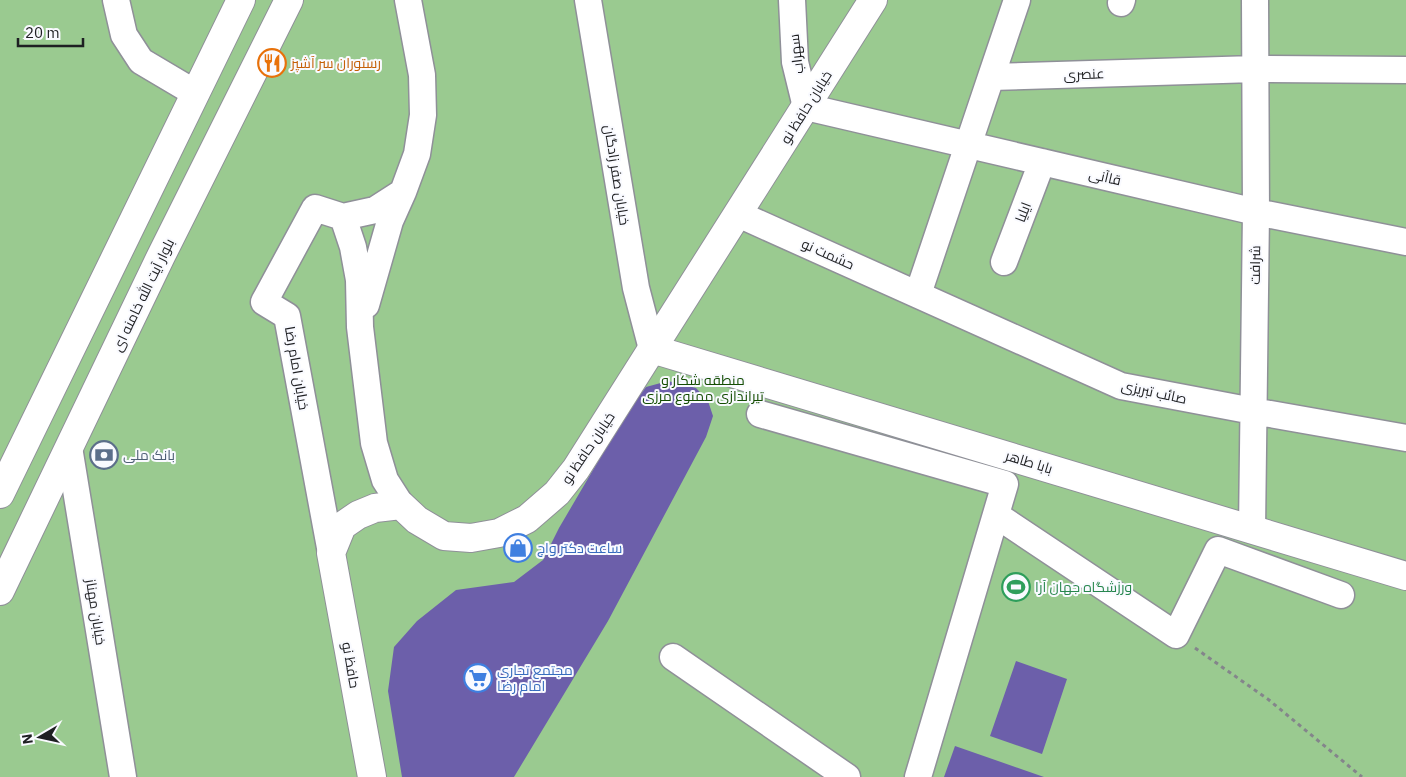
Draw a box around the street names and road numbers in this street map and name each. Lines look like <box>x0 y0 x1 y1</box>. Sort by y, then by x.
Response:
street label: سهراب <box>785 33 807 75</box>
street label: عنصری <box>1063 64 1105 84</box>
street label: خیابان حافظ نو <box>776 67 836 147</box>
street label: خیابان صفر زادگان <box>600 123 634 227</box>
street label: قاآنی <box>1087 165 1123 189</box>
street label: ایلیا <box>1011 199 1035 225</box>
street label: حشمت نو <box>799 234 857 274</box>
street label: بلوار آیت الله خامنه ای <box>108 235 178 355</box>
street label: شرافت <box>1246 245 1264 285</box>
street label: خیابان امام رضا <box>280 325 313 411</box>
street label: صائب تبریزی <box>1120 376 1188 408</box>
street label: خیابان حافظ نو <box>557 408 619 488</box>
street label: بابا طاهر <box>1002 446 1055 478</box>
street label: خیابان مهناز <box>82 577 110 646</box>
street label: حافظ نو <box>338 640 364 690</box>

